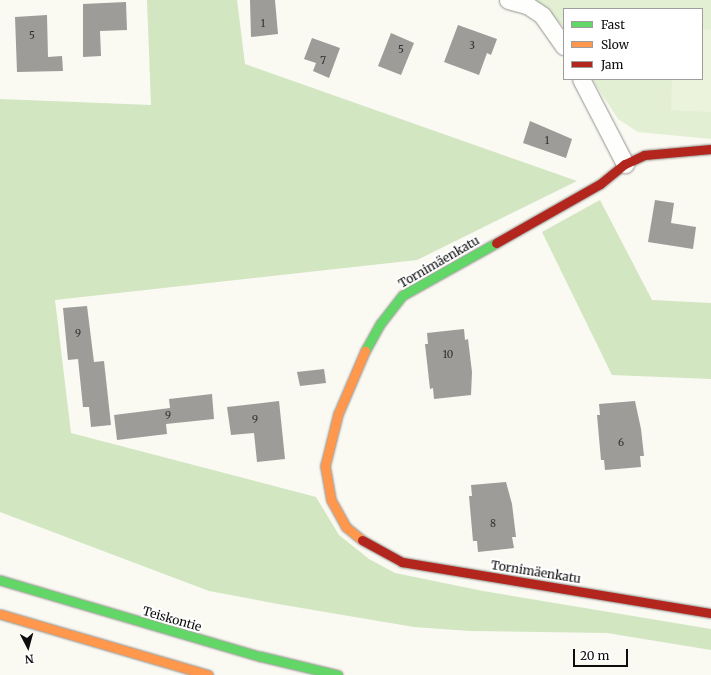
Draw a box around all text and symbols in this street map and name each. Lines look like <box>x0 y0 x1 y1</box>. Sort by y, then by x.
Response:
legend <box>563 8 703 80</box>
text: Fast <box>601 17 625 32</box>
house number: 1 <box>261 18 265 30</box>
house number: 5 <box>29 30 35 42</box>
text: Slow <box>601 37 629 52</box>
house number: 3 <box>469 40 475 52</box>
house number: 5 <box>398 44 404 56</box>
house number: 7 <box>320 55 326 67</box>
text: Jam <box>601 57 623 72</box>
house number: 1 <box>545 135 549 147</box>
street label: Tornimäenkatu <box>396 233 482 291</box>
house number: 9 <box>75 328 81 340</box>
house number: 10 <box>443 349 453 361</box>
house number: 9 <box>165 410 171 422</box>
house number: 9 <box>252 414 258 426</box>
house number: 6 <box>618 437 624 449</box>
house number: 8 <box>490 518 496 530</box>
street label: Tornimäenkatu <box>490 558 582 586</box>
street label: Teiskontie <box>141 604 203 634</box>
north arrow <box>8 627 48 667</box>
scale bar <box>575 641 630 667</box>
text: 20 m <box>580 648 609 663</box>
text: N <box>24 652 34 666</box>

